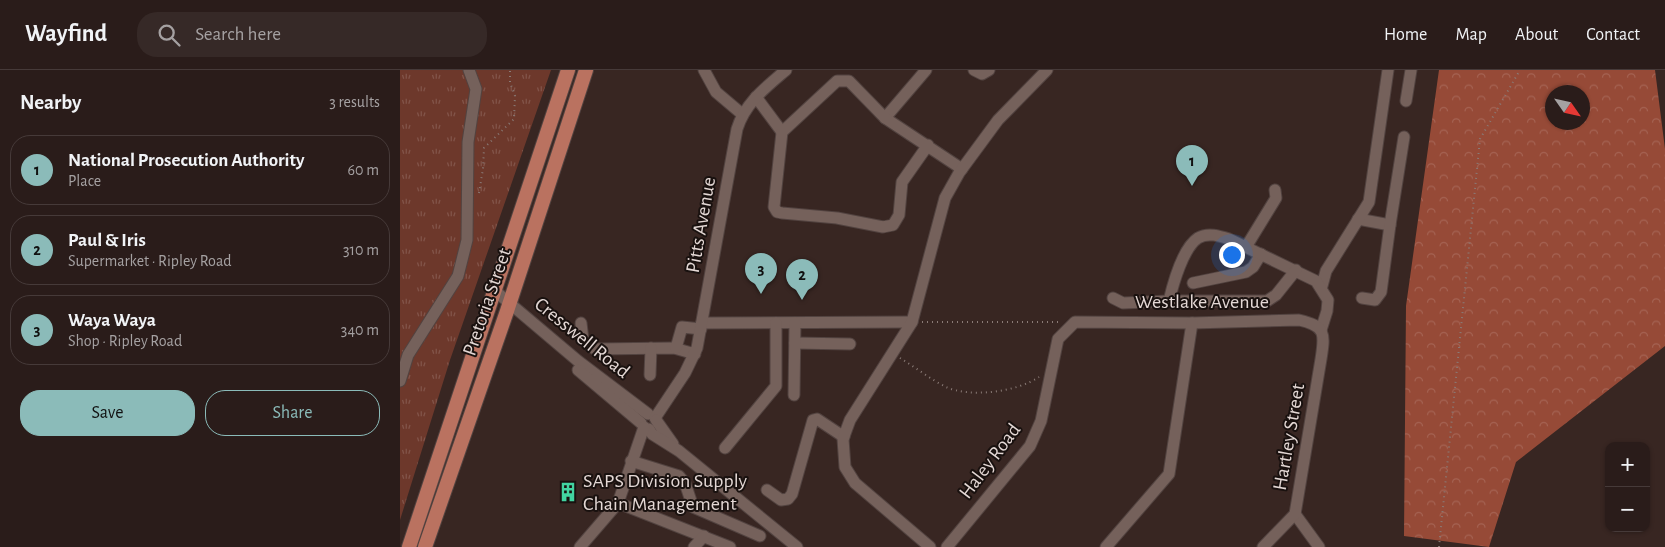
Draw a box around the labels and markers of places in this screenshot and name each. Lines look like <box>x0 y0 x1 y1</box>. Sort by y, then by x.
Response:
pin: 1 <box>1176 145 1208 186</box>
pin: 3 <box>745 253 777 294</box>
pin: 2 <box>786 259 818 300</box>
place label: SAPS Division Supply Chain Management <box>583 471 748 514</box>
building icon: SAPS Division Supply Chain Management <box>557 481 579 503</box>

